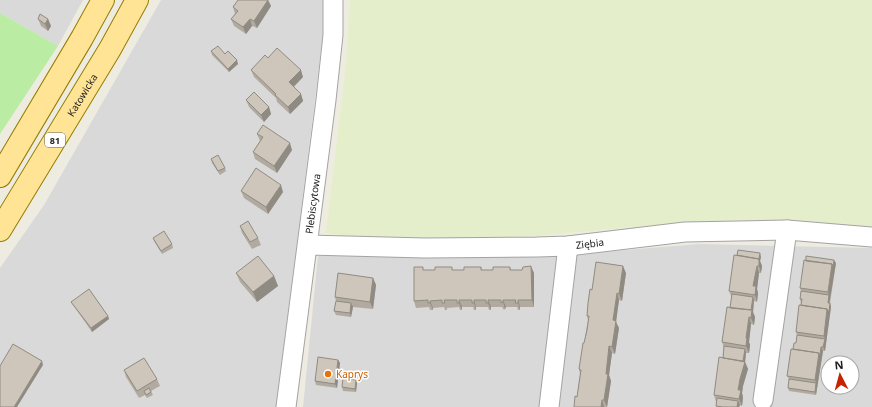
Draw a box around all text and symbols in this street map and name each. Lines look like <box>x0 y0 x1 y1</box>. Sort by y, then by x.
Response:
street label: Katowicka <box>64 71 100 119</box>
road number: 81 <box>45 133 65 147</box>
street label: Plebiscytowa <box>302 173 323 235</box>
street label: Ziębia <box>575 235 605 252</box>
north arrow <box>820 355 860 395</box>
text: N <box>834 357 844 372</box>
place label: Kaprys <box>336 367 368 381</box>
marker: Kaprys <box>323 369 333 379</box>

